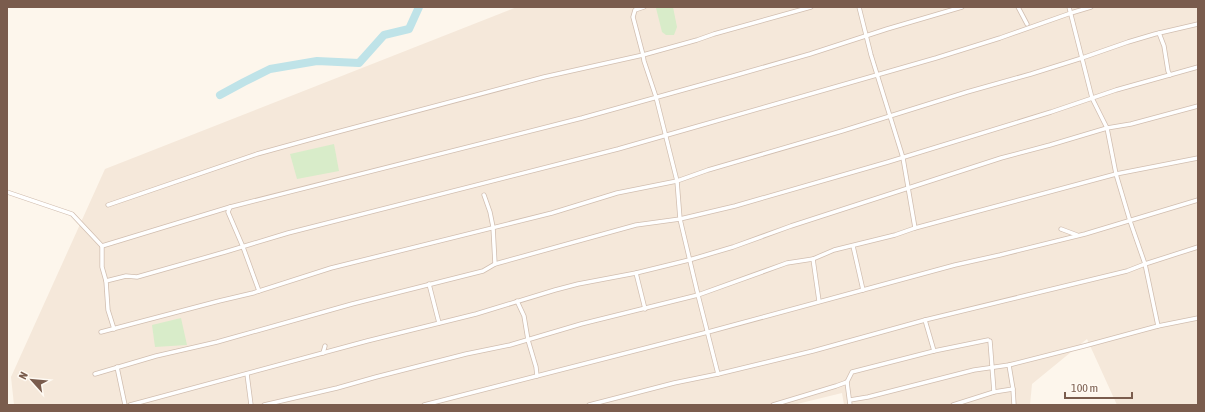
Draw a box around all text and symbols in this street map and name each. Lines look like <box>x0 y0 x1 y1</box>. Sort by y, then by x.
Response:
north arrow <box>12 360 52 400</box>
text: N <box>16 370 30 381</box>
scale bar <box>1065 374 1132 400</box>
text: 100 m <box>1071 381 1098 395</box>

